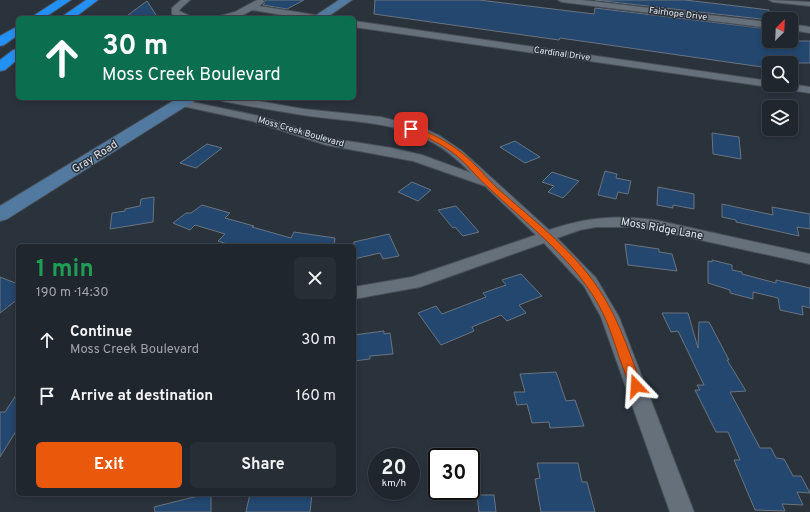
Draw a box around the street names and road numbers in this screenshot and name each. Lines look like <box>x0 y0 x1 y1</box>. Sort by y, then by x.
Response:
street label: Fairhope Drive <box>648 5 708 23</box>
street label: Cardinal Drive <box>533 45 591 63</box>
street label: Moss Creek Boulevard <box>257 114 345 150</box>
street label: Gray Road <box>70 137 120 177</box>
street label: Moss Ridge Lane <box>620 215 704 243</box>

